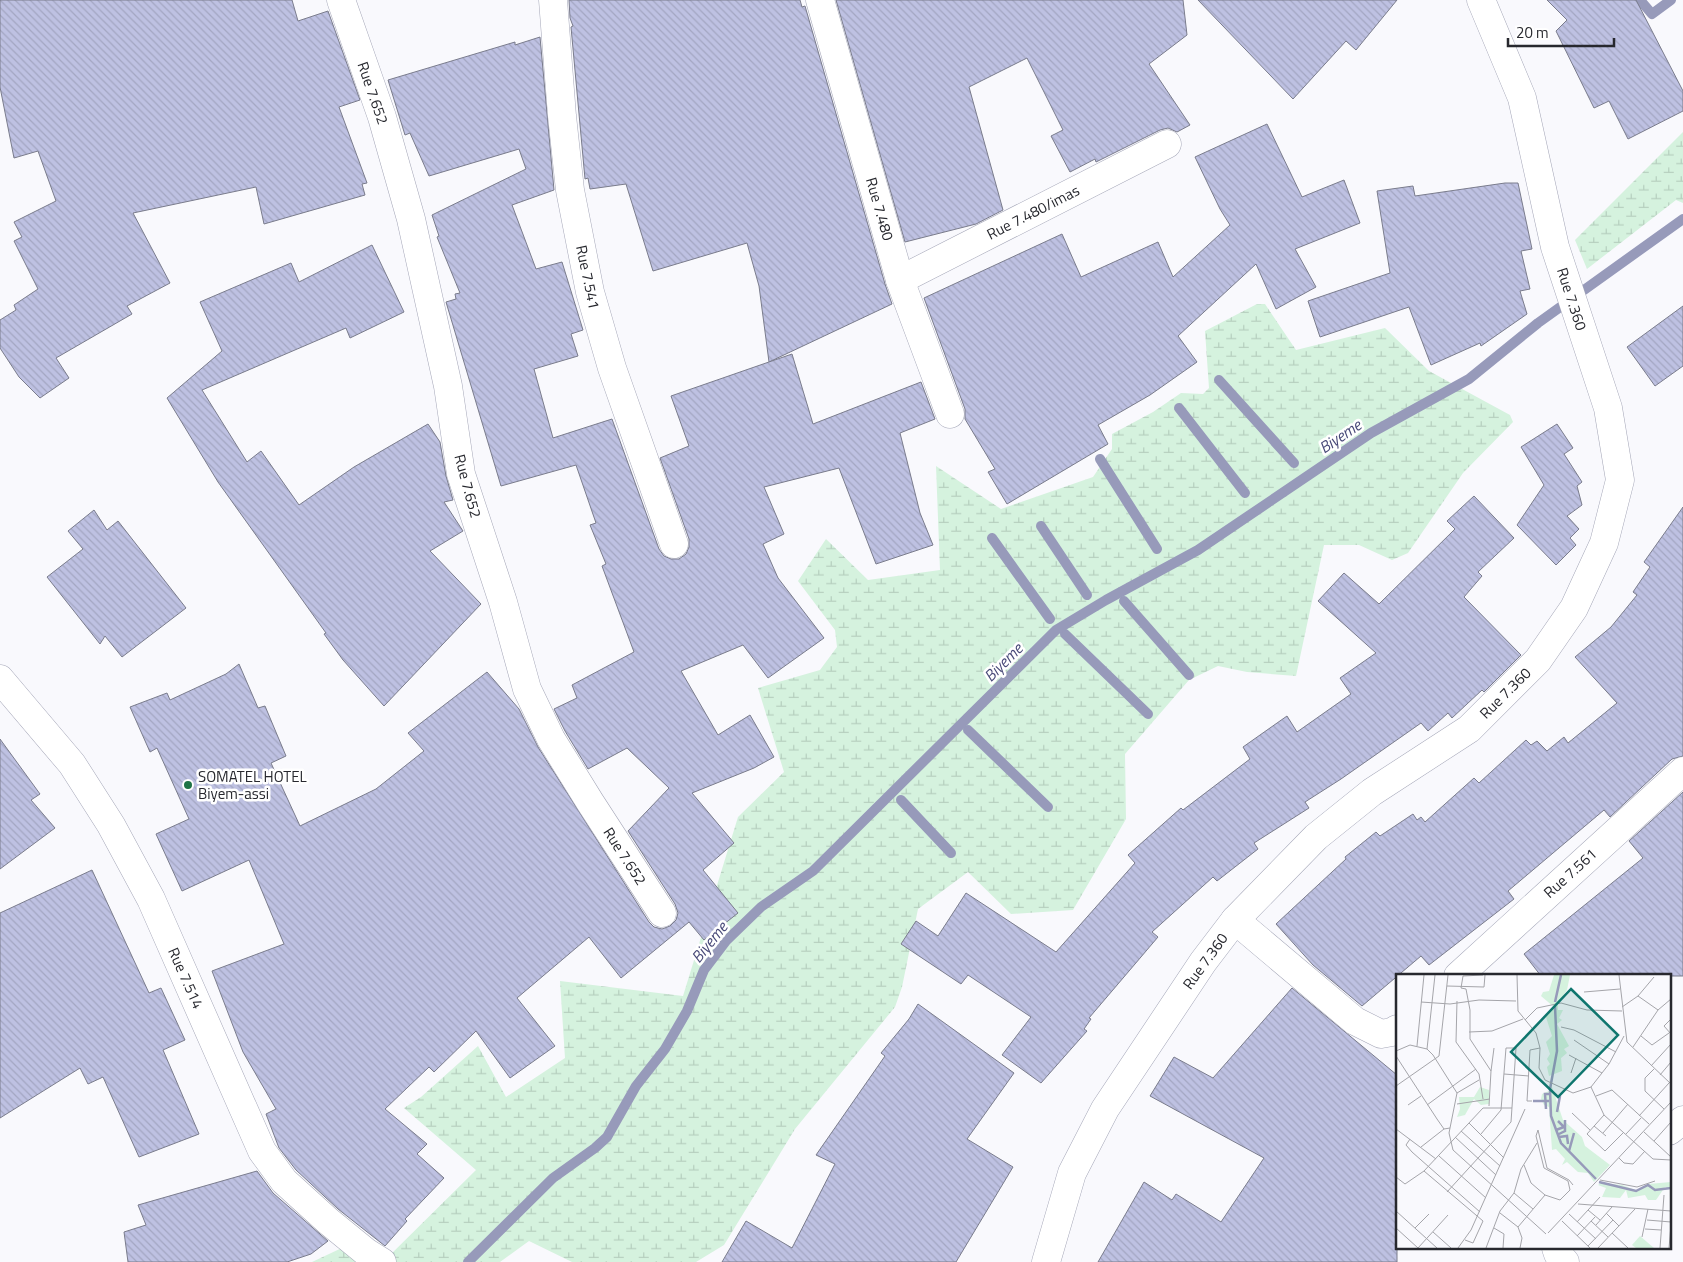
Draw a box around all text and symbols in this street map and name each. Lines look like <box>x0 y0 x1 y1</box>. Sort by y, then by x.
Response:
scale bar <box>1508 15 1614 47</box>
text: 20 m <box>1516 21 1549 44</box>
street label: Rue 7.652 <box>352 59 394 127</box>
street label: Rue 7.480 <box>860 175 900 243</box>
street label: Rue 7.480/imas <box>983 179 1083 245</box>
street label: Rue 7.541 <box>570 243 606 311</box>
street label: Rue 7.360 <box>1551 265 1593 333</box>
water label: Biyeme <box>1314 412 1367 459</box>
street label: Rue 7.652 <box>448 452 488 520</box>
water label: Biyeme <box>978 636 1029 687</box>
street label: Rue 7.360 <box>1474 662 1536 724</box>
place label: SOMATEL HOTEL Biyem-assi <box>198 765 307 805</box>
marker: SOMATEL HOTEL Biyem-assi <box>182 779 194 791</box>
street label: Rue 7.652 <box>598 823 652 889</box>
street label: Rue 7.561 <box>1538 843 1602 903</box>
water label: Biyeme <box>685 915 734 968</box>
street label: Rue 7.360 <box>1177 928 1233 994</box>
street label: Rue 7.514 <box>162 944 210 1012</box>
inset map <box>1396 974 1670 1250</box>

